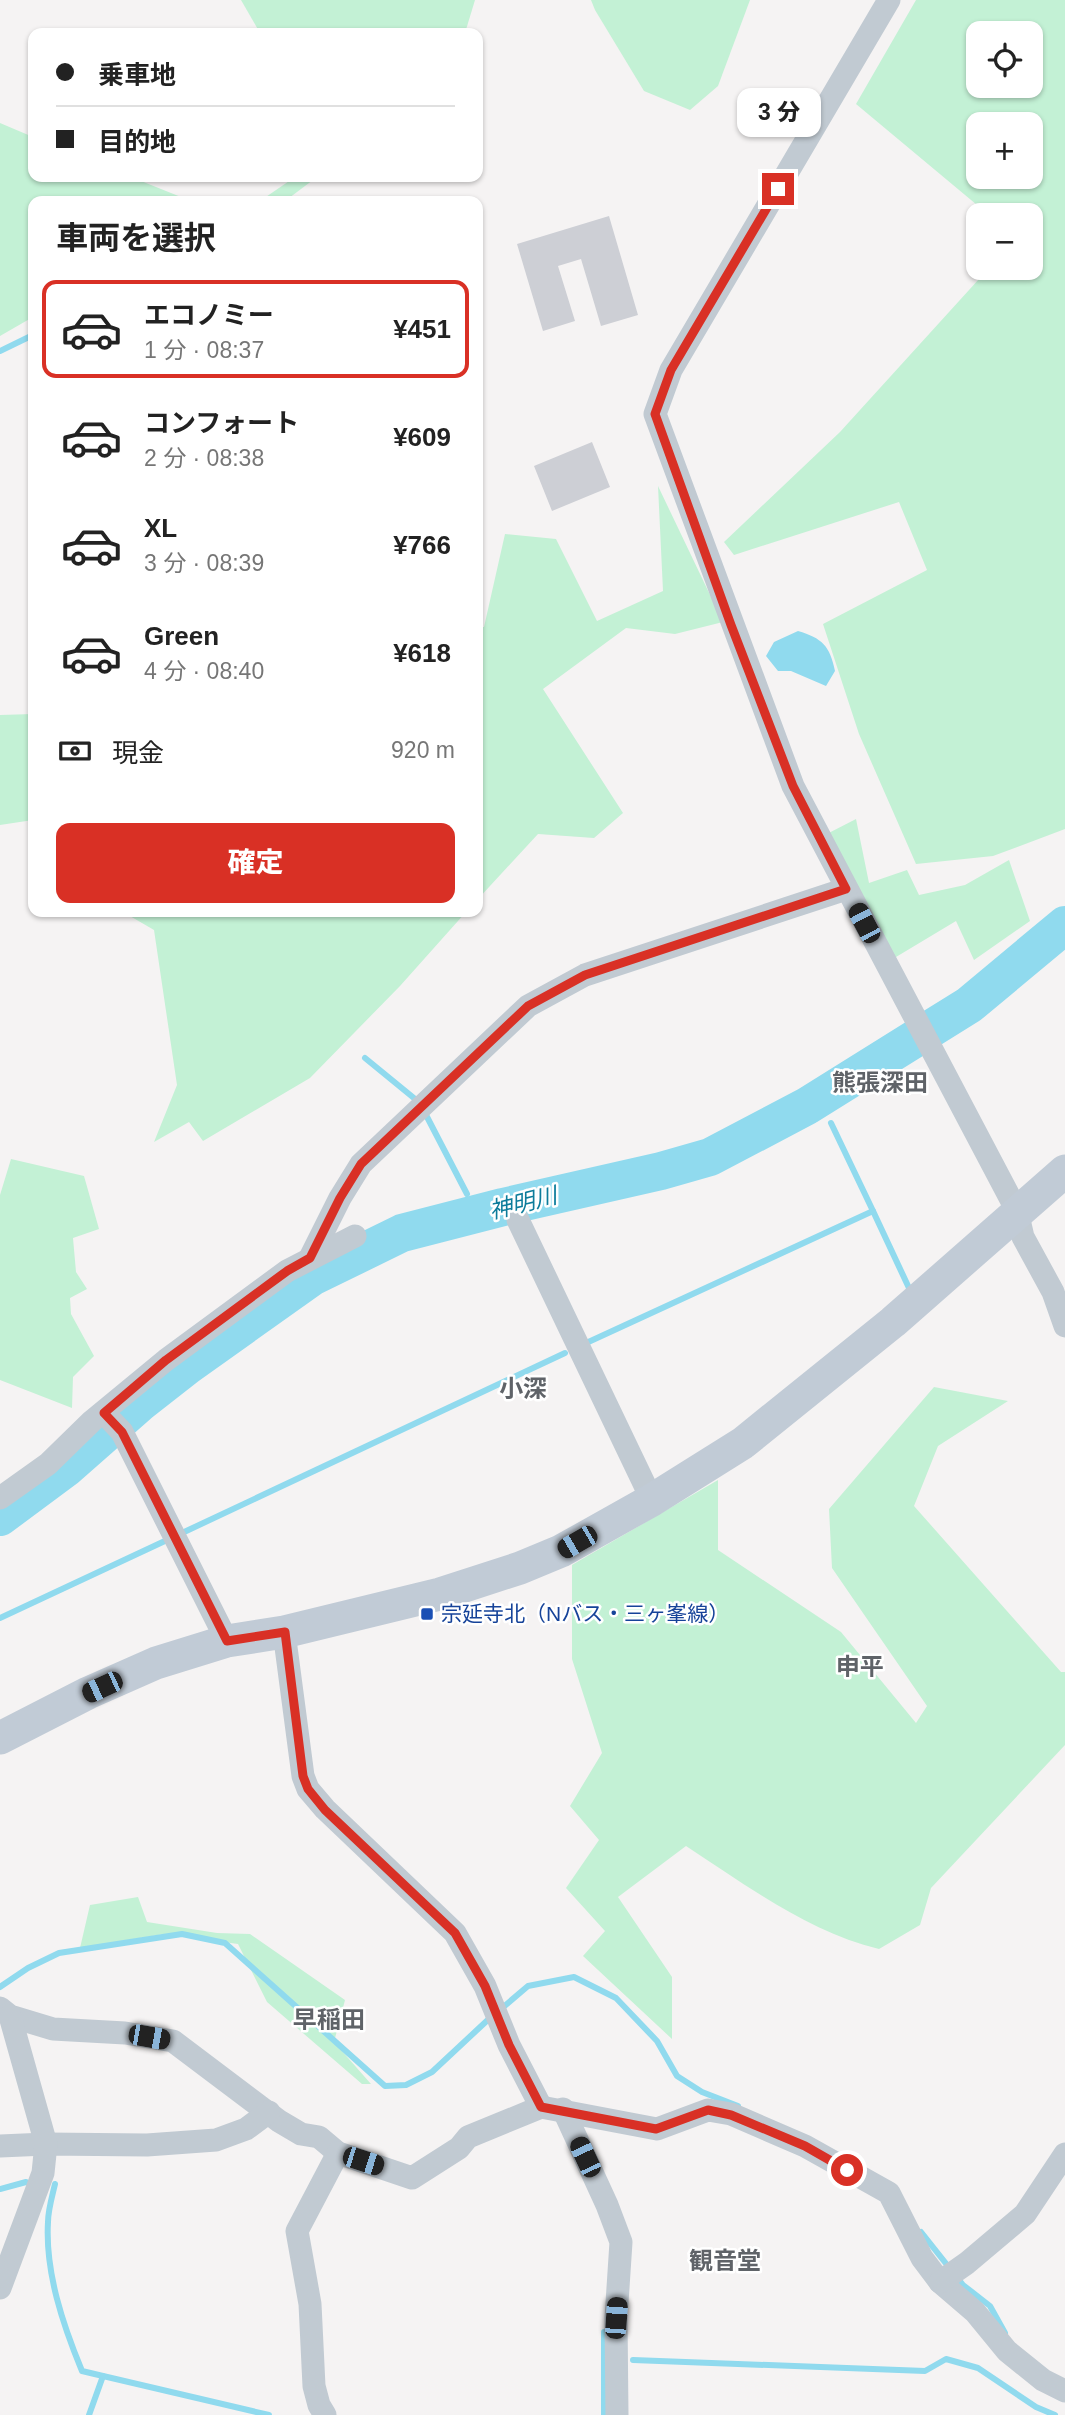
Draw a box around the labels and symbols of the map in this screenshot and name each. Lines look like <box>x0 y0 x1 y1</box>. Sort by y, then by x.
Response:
callout: 3 分 <box>736 88 820 136</box>
route end <box>762 173 794 205</box>
car <box>845 900 884 946</box>
district label: 熊張深田 <box>832 1069 928 1096</box>
water label: 神明川 <box>486 1181 563 1224</box>
district label: 小深 <box>499 1375 547 1402</box>
car <box>554 1522 601 1562</box>
place label: 宗延寺北（Nバス・三ヶ峯線） <box>441 1602 729 1625</box>
marker: 宗延寺北（Nバス・三ヶ峯線） <box>419 1606 435 1622</box>
district label: 申平 <box>836 1653 884 1680</box>
car <box>79 1669 126 1705</box>
district label: 早稲田 <box>293 2006 365 2033</box>
car <box>127 2023 172 2051</box>
car <box>567 2134 604 2180</box>
car <box>340 2145 387 2177</box>
route start <box>831 2154 863 2186</box>
district label: 観音堂 <box>689 2247 761 2274</box>
car <box>605 2296 628 2340</box>

